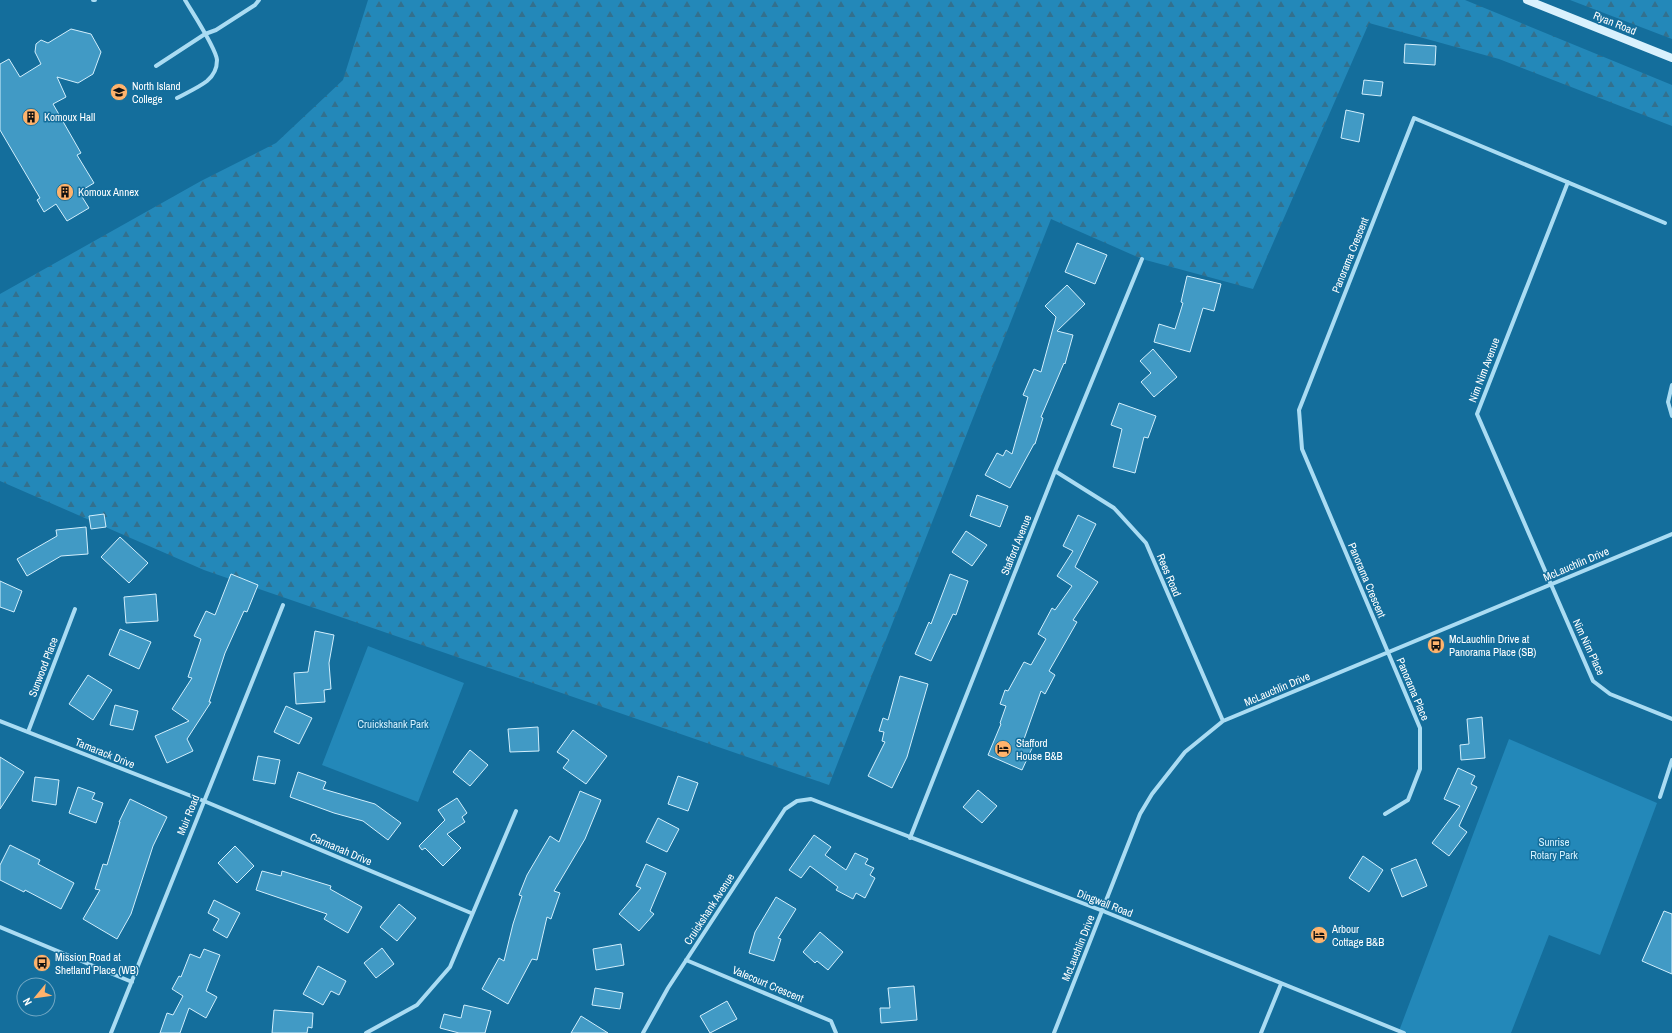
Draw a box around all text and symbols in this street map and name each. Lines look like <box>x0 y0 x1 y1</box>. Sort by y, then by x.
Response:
street label: Ryan Road <box>1591 8 1639 38</box>
place label: North Island College <box>132 79 181 106</box>
school or university icon: North Island College <box>109 82 129 102</box>
building icon: Komoux Hall <box>21 107 41 127</box>
place label: Komoux Hall <box>44 110 95 124</box>
building icon: Komoux Annex <box>55 182 75 202</box>
place label: Komoux Annex <box>78 185 139 199</box>
street label: Panorama Crescent <box>1328 215 1372 295</box>
street label: Nim Nim Avenue <box>1465 336 1503 404</box>
street label: Stafford Avenue <box>998 513 1034 577</box>
street label: Panorama Crescent <box>1345 540 1389 620</box>
street label: McLauchlin Drive <box>1541 544 1611 584</box>
street label: Rees Road <box>1154 551 1184 599</box>
street label: Nim Nim Place <box>1570 617 1608 677</box>
place label: McLauchlin Drive at Panorama Place (SB) <box>1449 632 1536 659</box>
street label: Sunwood Place <box>25 635 61 699</box>
bus stop icon: McLauchlin Drive at Panorama Place (SB) <box>1426 635 1446 655</box>
street label: Panorama Place <box>1394 656 1432 722</box>
street label: McLauchlin Drive <box>1242 669 1312 709</box>
park label: Cruickshank Park <box>357 717 429 731</box>
street label: Tamarack Drive <box>73 735 137 771</box>
place label: Stafford House B&B <box>1016 736 1063 763</box>
hotel icon: Stafford House B&B <box>993 739 1013 759</box>
street label: Muir Road <box>174 793 202 837</box>
street label: Carmanah Drive <box>308 830 374 868</box>
park label: Sunrise Rotary Park <box>1530 835 1578 862</box>
street label: Cruickshank Avenue <box>681 871 737 947</box>
street label: Dingwall Road <box>1075 886 1135 920</box>
street label: McLauchlin Drive <box>1058 913 1098 983</box>
place label: Arbour Cottage B&B <box>1331 922 1384 949</box>
hotel icon: Arbour Cottage B&B <box>1309 925 1329 945</box>
place label: Mission Road at Shetland Place (WB) <box>55 950 139 977</box>
bus stop icon: Mission Road at Shetland Place (WB) <box>32 953 52 973</box>
street label: Valecourt Crescent <box>730 963 806 1005</box>
north arrow <box>16 977 56 1017</box>
text: N <box>20 996 35 1008</box>

